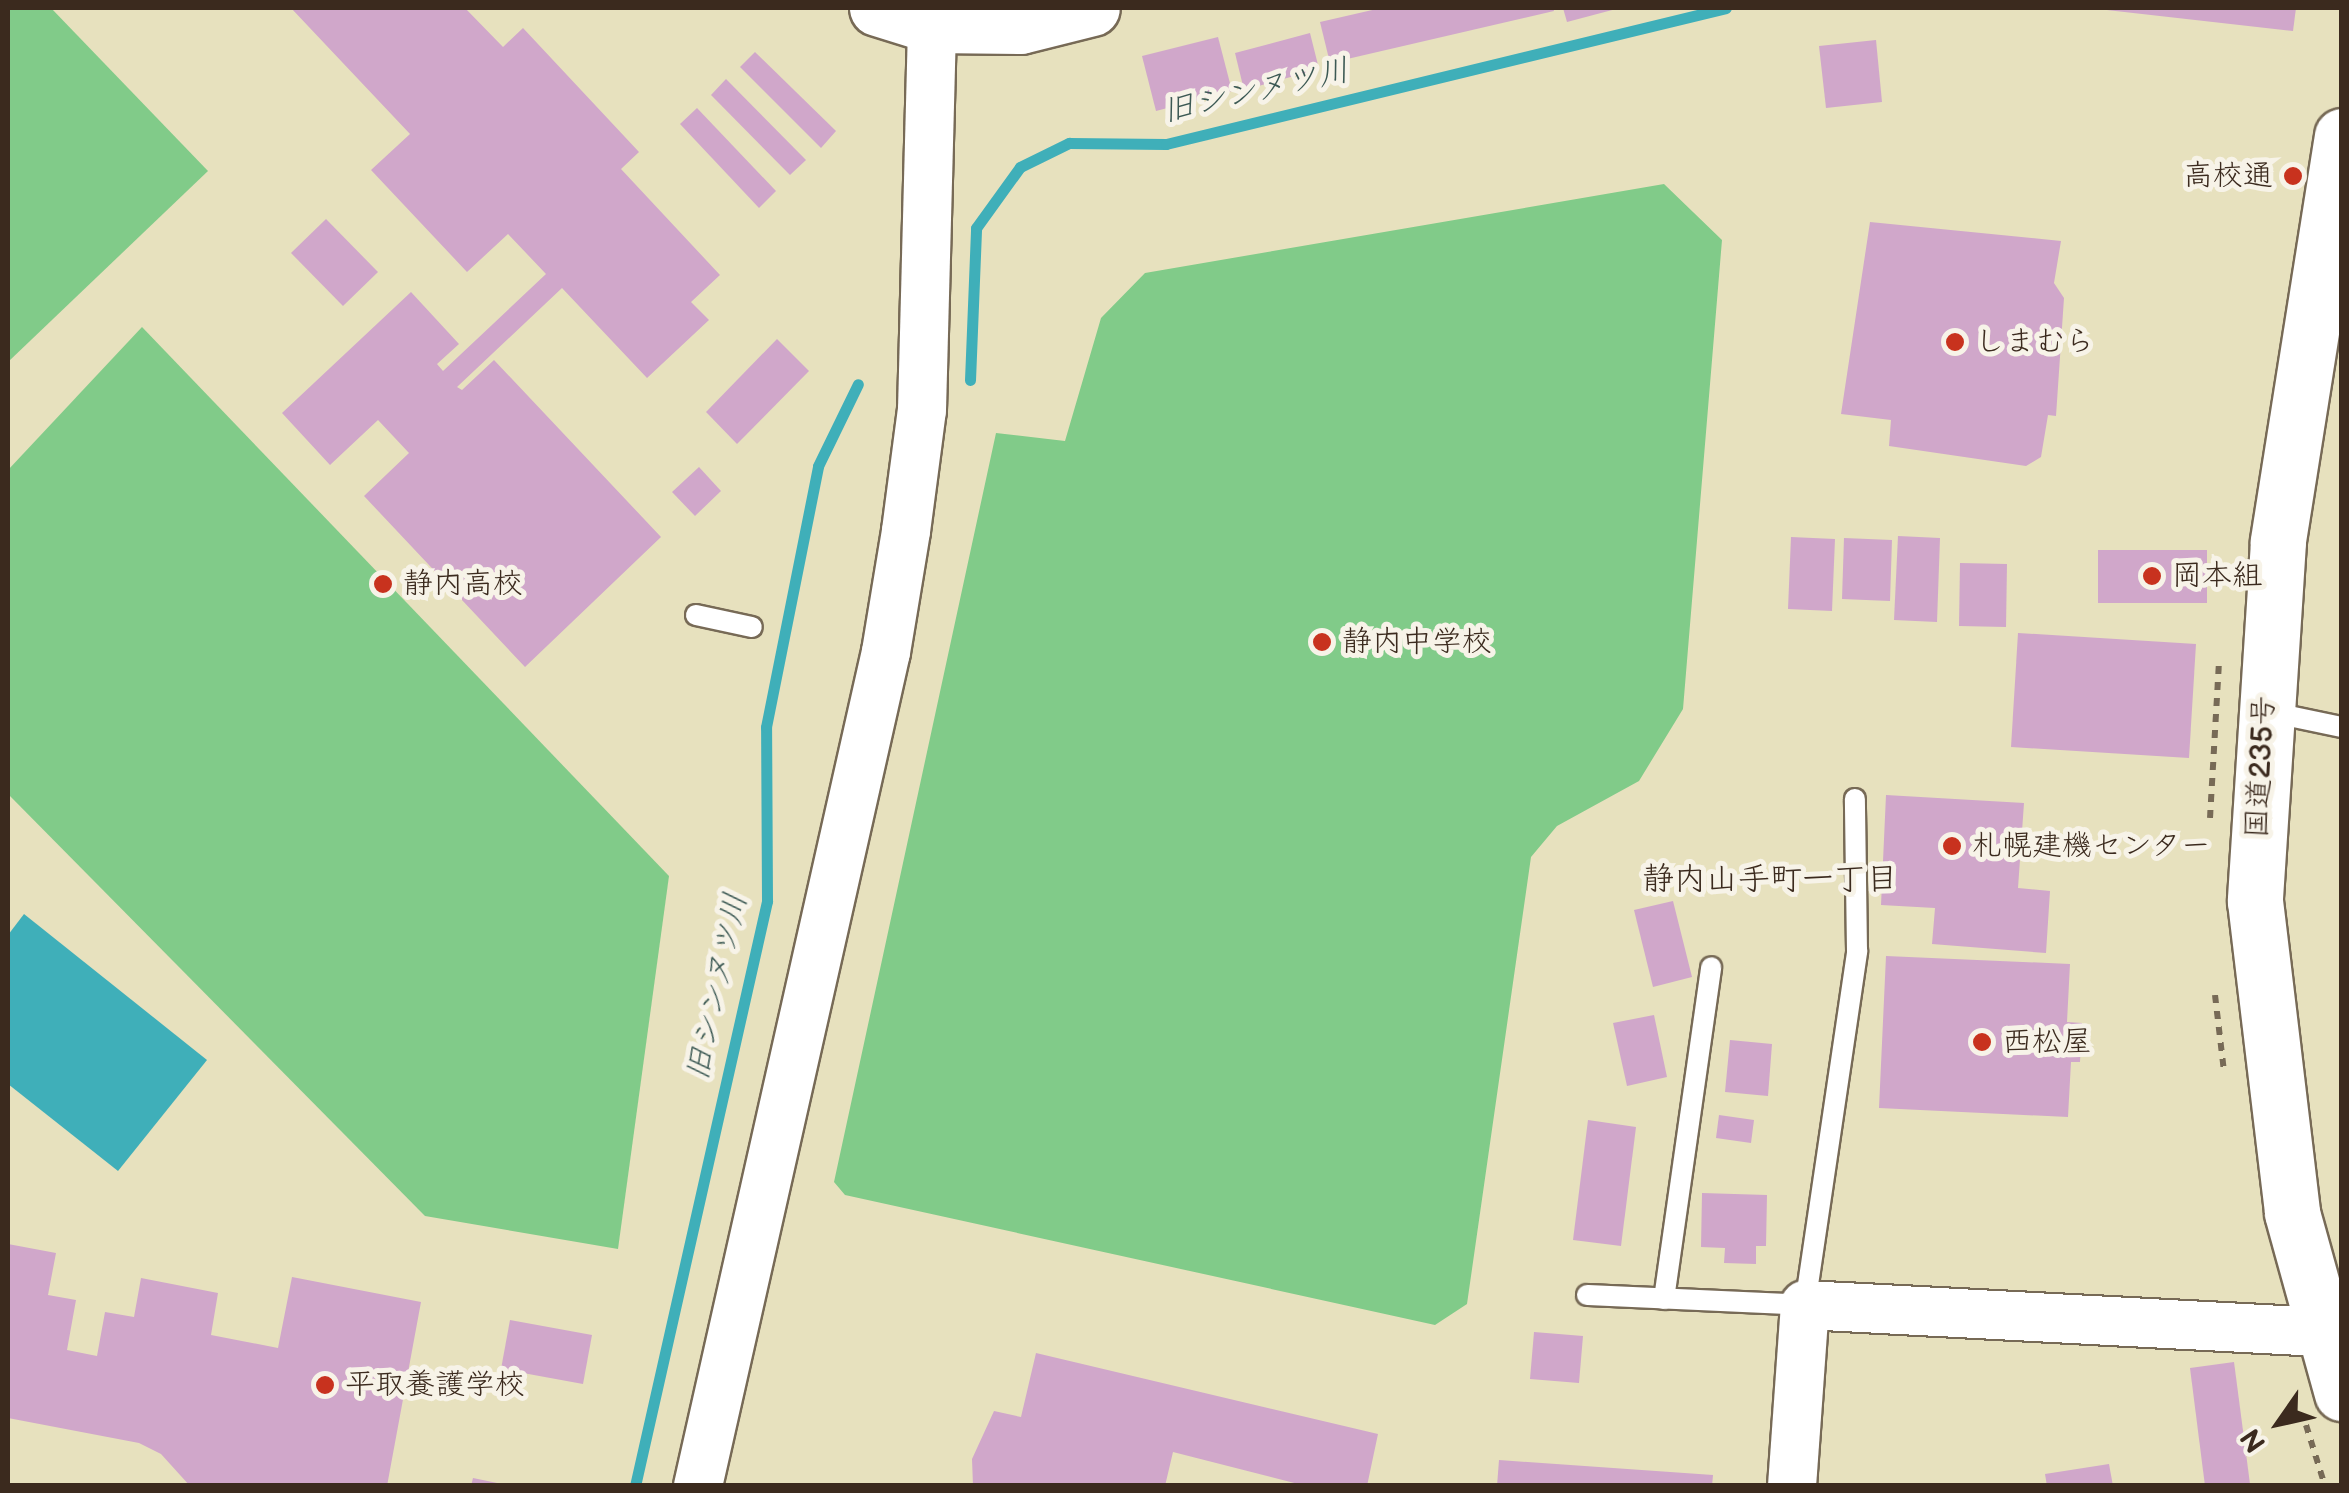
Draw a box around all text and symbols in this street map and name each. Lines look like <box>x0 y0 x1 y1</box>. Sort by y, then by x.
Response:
water label: 旧シンヌツ川 <box>1158 52 1354 132</box>
place label: 高校通 <box>2183 158 2273 194</box>
marker: 高校通 <box>2282 165 2304 187</box>
place label: しまむら <box>1975 324 2095 360</box>
marker: しまむら <box>1944 331 1966 353</box>
place label: 岡本組 <box>2172 558 2262 594</box>
marker: 岡本組 <box>2141 565 2163 587</box>
place label: 静内高校 <box>403 566 523 602</box>
marker: 静内高校 <box>372 573 394 595</box>
place label: 静内中学校 <box>1342 624 1492 660</box>
marker: 静内中学校 <box>1311 631 1333 653</box>
street label: 国道235号 <box>2239 695 2283 839</box>
place label: 札幌建機センター <box>1972 828 2212 864</box>
marker: 札幌建機センター <box>1941 835 1963 857</box>
district label: 静内山手町一丁目 <box>1642 861 1898 899</box>
water label: 旧シンヌツ川 <box>679 889 757 1085</box>
place label: 西松屋 <box>2002 1024 2092 1060</box>
marker: 西松屋 <box>1971 1031 1993 1053</box>
place label: 平取養護学校 <box>345 1367 525 1403</box>
north arrow <box>2229 1373 2329 1473</box>
marker: 平取養護学校 <box>314 1374 336 1396</box>
text: N <box>2234 1422 2273 1458</box>

